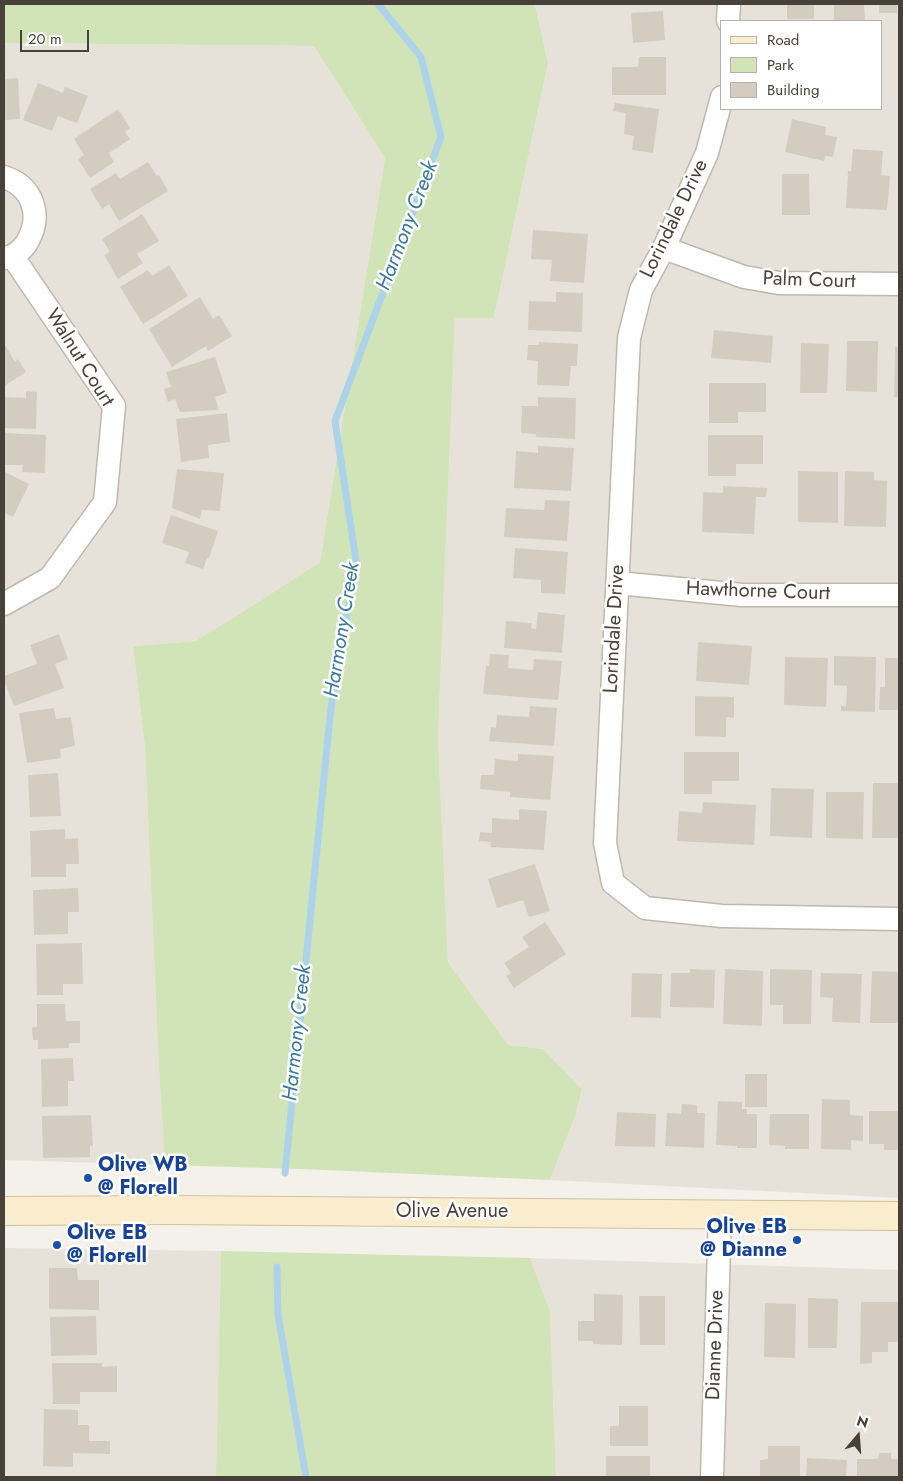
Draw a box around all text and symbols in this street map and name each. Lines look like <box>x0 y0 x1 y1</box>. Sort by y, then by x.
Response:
scale bar <box>22 20 91 52</box>
legend <box>720 20 883 110</box>
text: 20 m <box>28 28 62 50</box>
text: Road <box>767 29 799 51</box>
text: Park <box>767 54 794 76</box>
text: Building <box>767 79 819 101</box>
street label: Lorindale Drive <box>636 156 714 282</box>
water label: Harmony Creek <box>372 158 444 294</box>
street label: Palm Court <box>762 267 856 295</box>
street label: Walnut Court <box>40 305 118 411</box>
water label: Harmony Creek <box>320 561 366 699</box>
street label: Lorindale Drive <box>600 564 630 694</box>
street label: Hawthorne Court <box>686 577 830 607</box>
water label: Harmony Creek <box>278 964 318 1102</box>
place label: Olive WB @ Florell <box>98 1154 188 1201</box>
marker: Olive WB @ Florell <box>82 1172 94 1184</box>
street label: Olive Avenue <box>396 1200 508 1224</box>
place label: Olive EB @ Dianne <box>700 1216 787 1263</box>
place label: Olive EB @ Florell <box>67 1222 147 1269</box>
marker: Olive EB @ Dianne <box>791 1234 803 1246</box>
marker: Olive EB @ Florell <box>51 1239 63 1251</box>
street label: Dianne Drive <box>702 1290 730 1400</box>
north arrow <box>833 1411 883 1461</box>
text: N <box>854 1411 871 1433</box>

